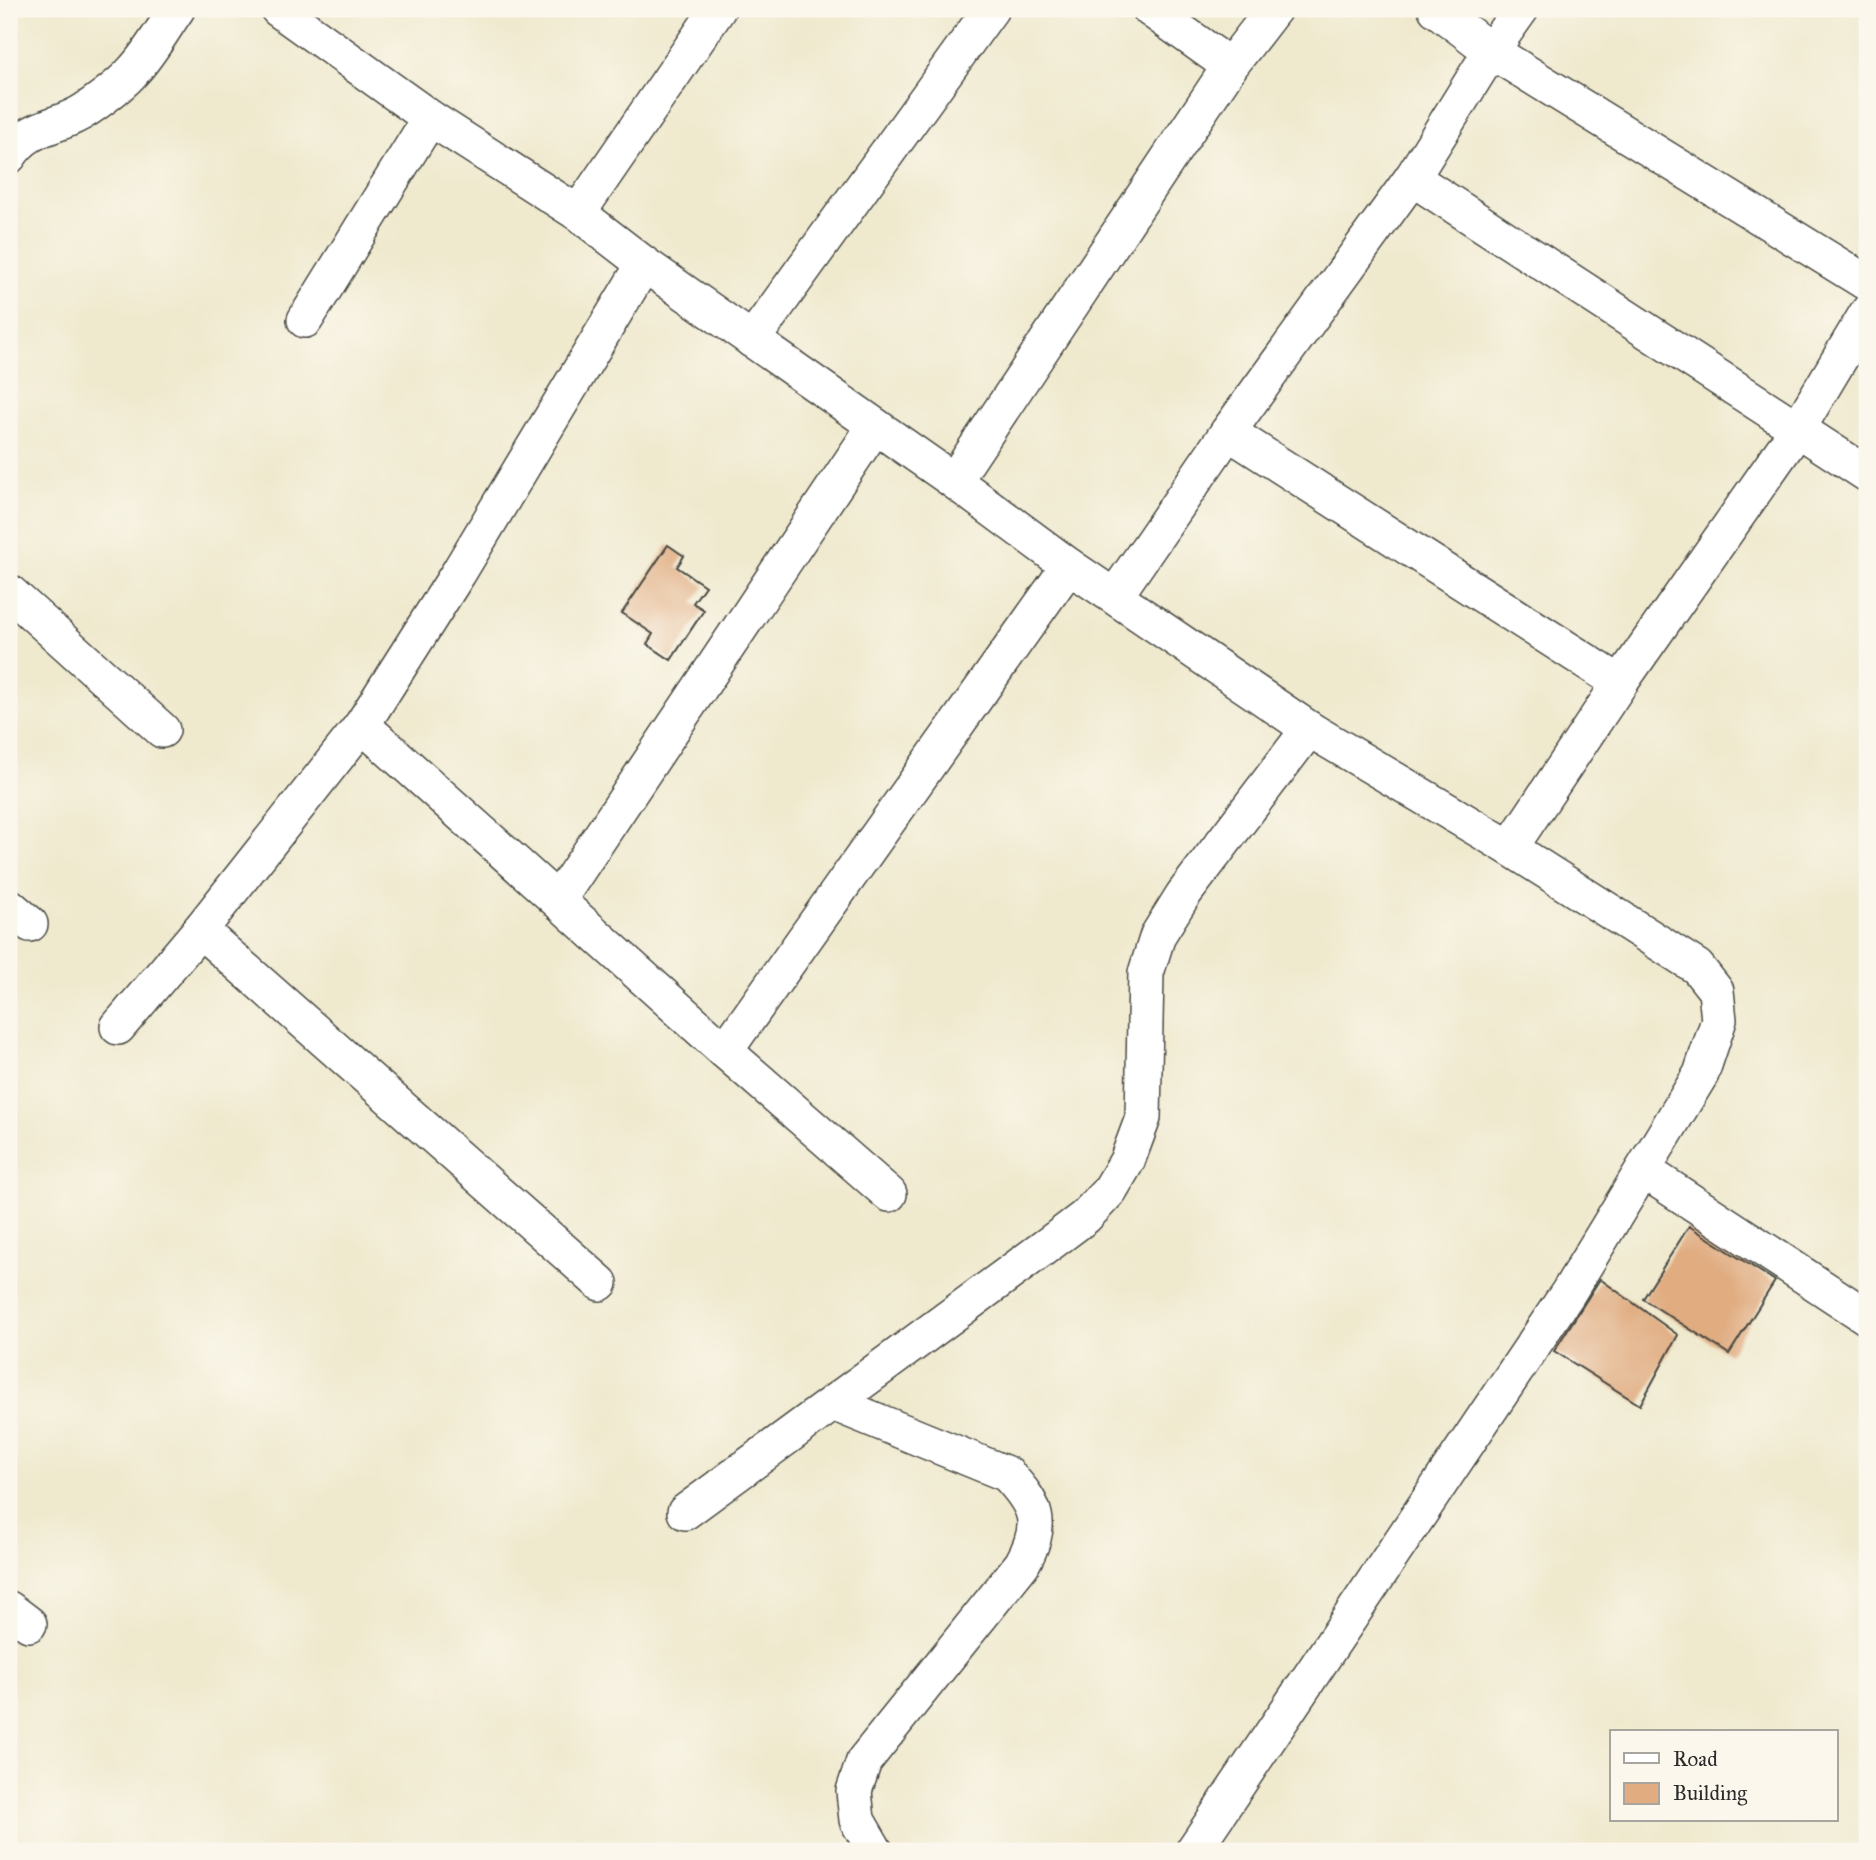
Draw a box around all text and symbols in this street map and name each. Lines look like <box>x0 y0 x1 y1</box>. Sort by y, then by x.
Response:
legend <box>1610 1730 1838 1822</box>
text: Road <box>1673 1746 1718 1772</box>
text: Building <box>1673 1780 1747 1806</box>

